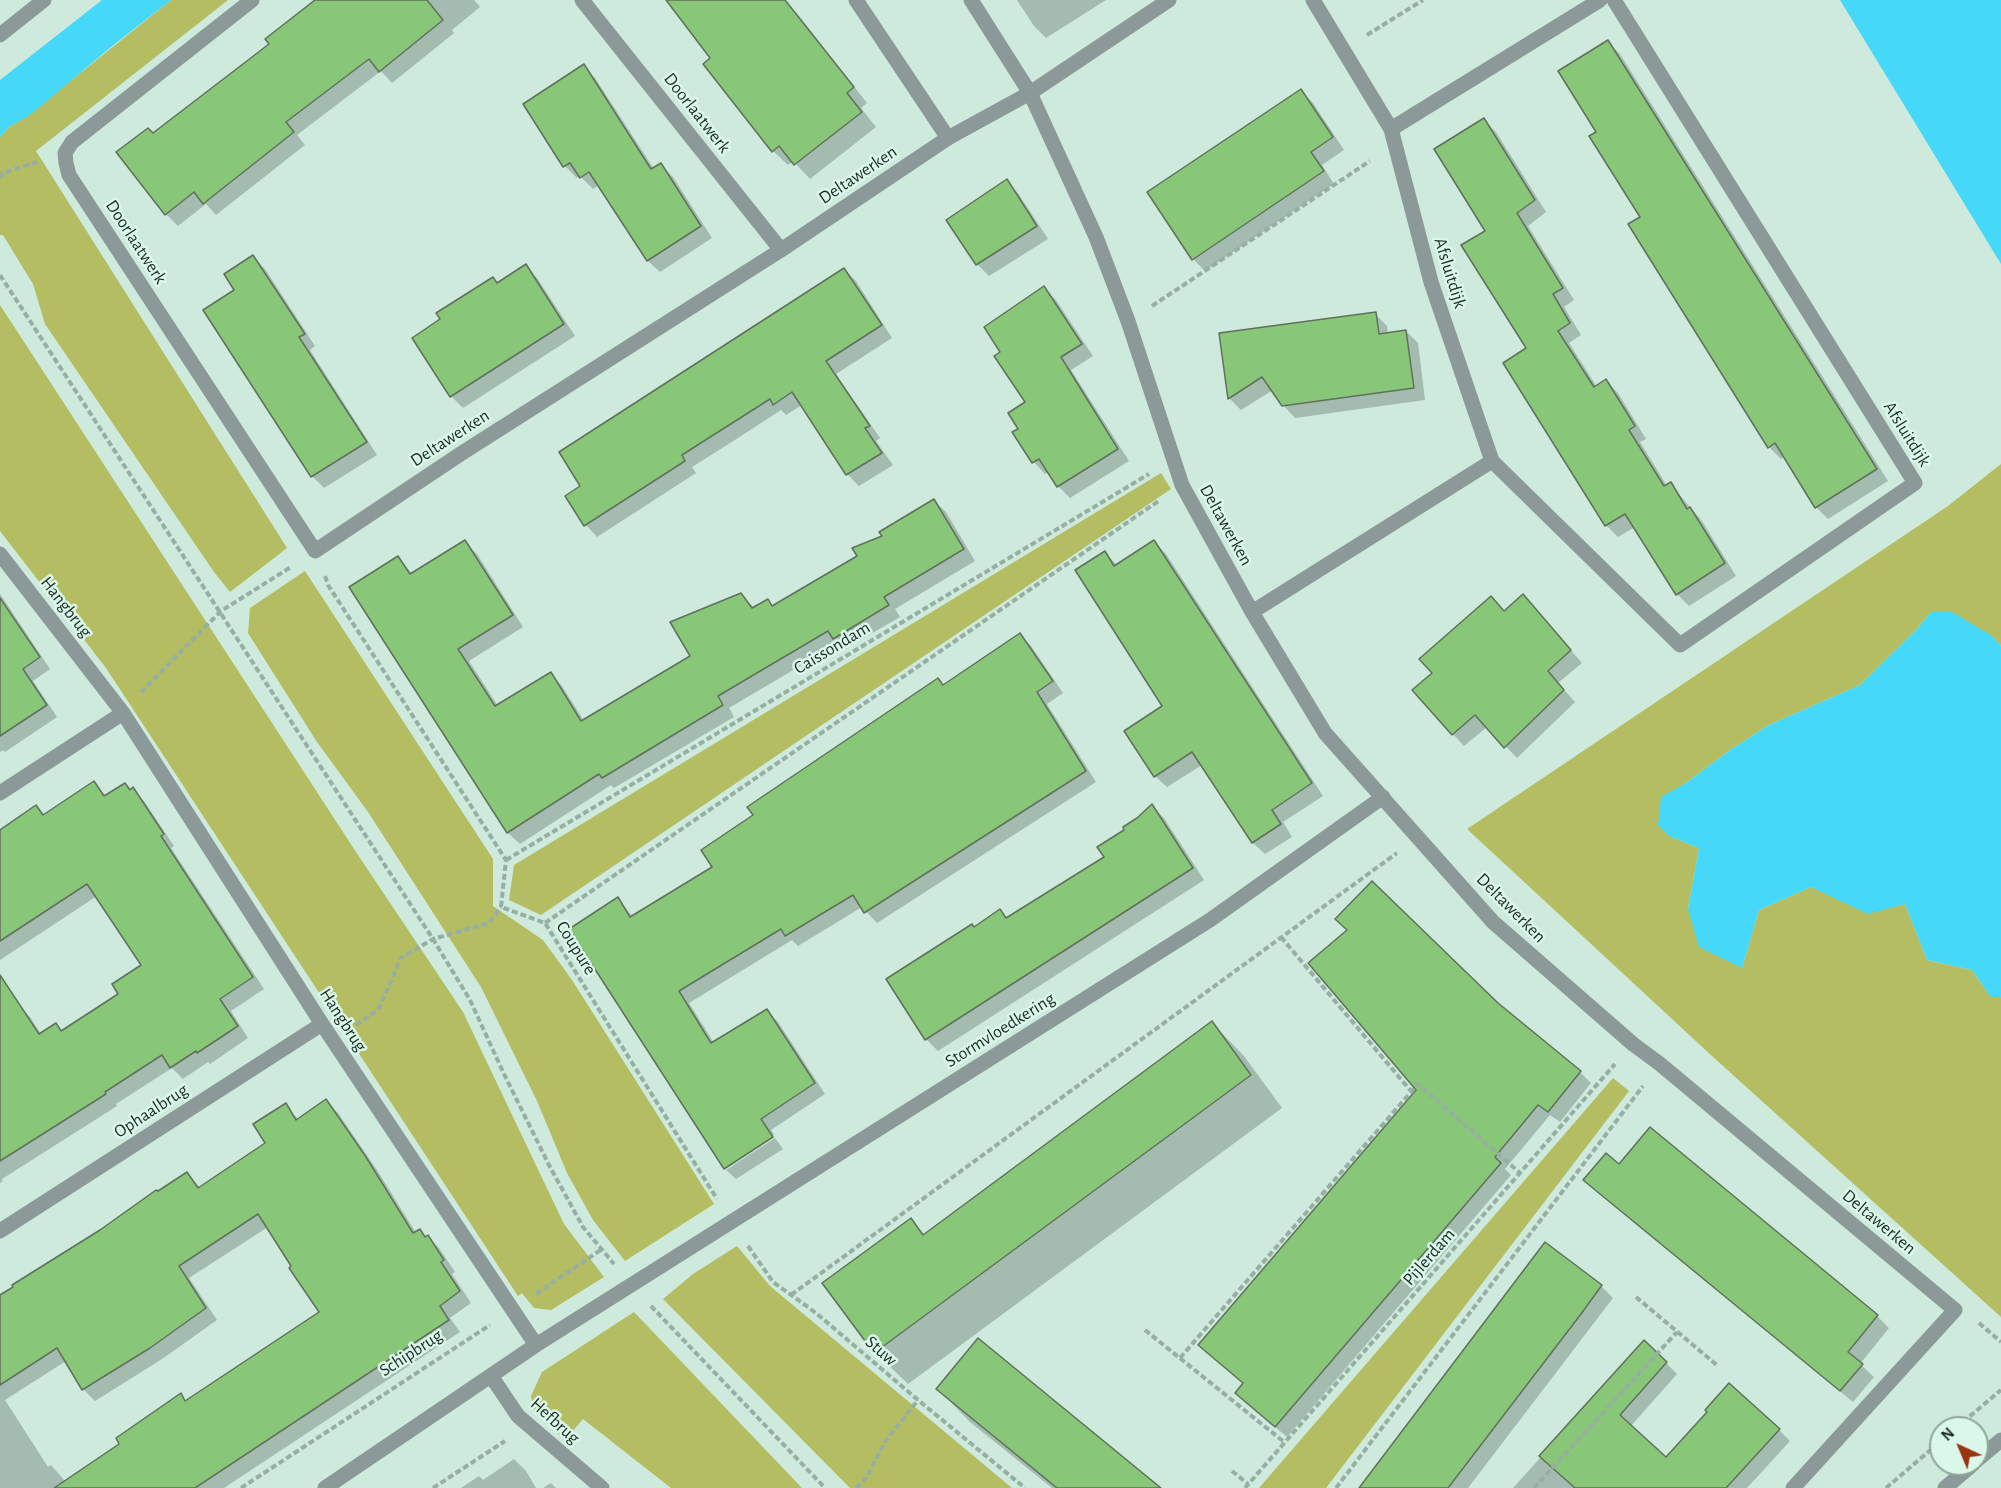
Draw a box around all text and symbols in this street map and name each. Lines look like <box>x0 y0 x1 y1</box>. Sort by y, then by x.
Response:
street label: Doorlaatwerk <box>659 69 735 157</box>
street label: Deltawerken <box>815 141 901 209</box>
street label: Doorlaatwerk <box>101 196 171 288</box>
street label: Afsluitdijk <box>1429 235 1471 311</box>
street label: Afsluitdijk <box>1879 397 1935 471</box>
street label: Deltawerken <box>406 405 494 471</box>
street label: Deltawerken <box>1195 481 1257 569</box>
street label: Hangbrug <box>36 572 96 642</box>
street label: Caissondam <box>790 617 874 679</box>
street label: Deltawerken <box>1472 869 1550 947</box>
street label: Coupure <box>551 917 601 979</box>
street label: Hangbrug <box>315 984 371 1056</box>
street label: Stormvloedkering <box>941 988 1059 1072</box>
street label: Ophaalbrug <box>110 1079 192 1143</box>
street label: Deltawerken <box>1838 1185 1920 1259</box>
street label: Pijlerdam <box>1398 1224 1460 1290</box>
street label: Schipbrug <box>375 1325 447 1381</box>
street label: Stuw <box>861 1331 901 1371</box>
street label: Hefbrug <box>526 1393 584 1449</box>
north arrow <box>1929 1416 1989 1476</box>
text: N <box>1938 1425 1957 1444</box>

